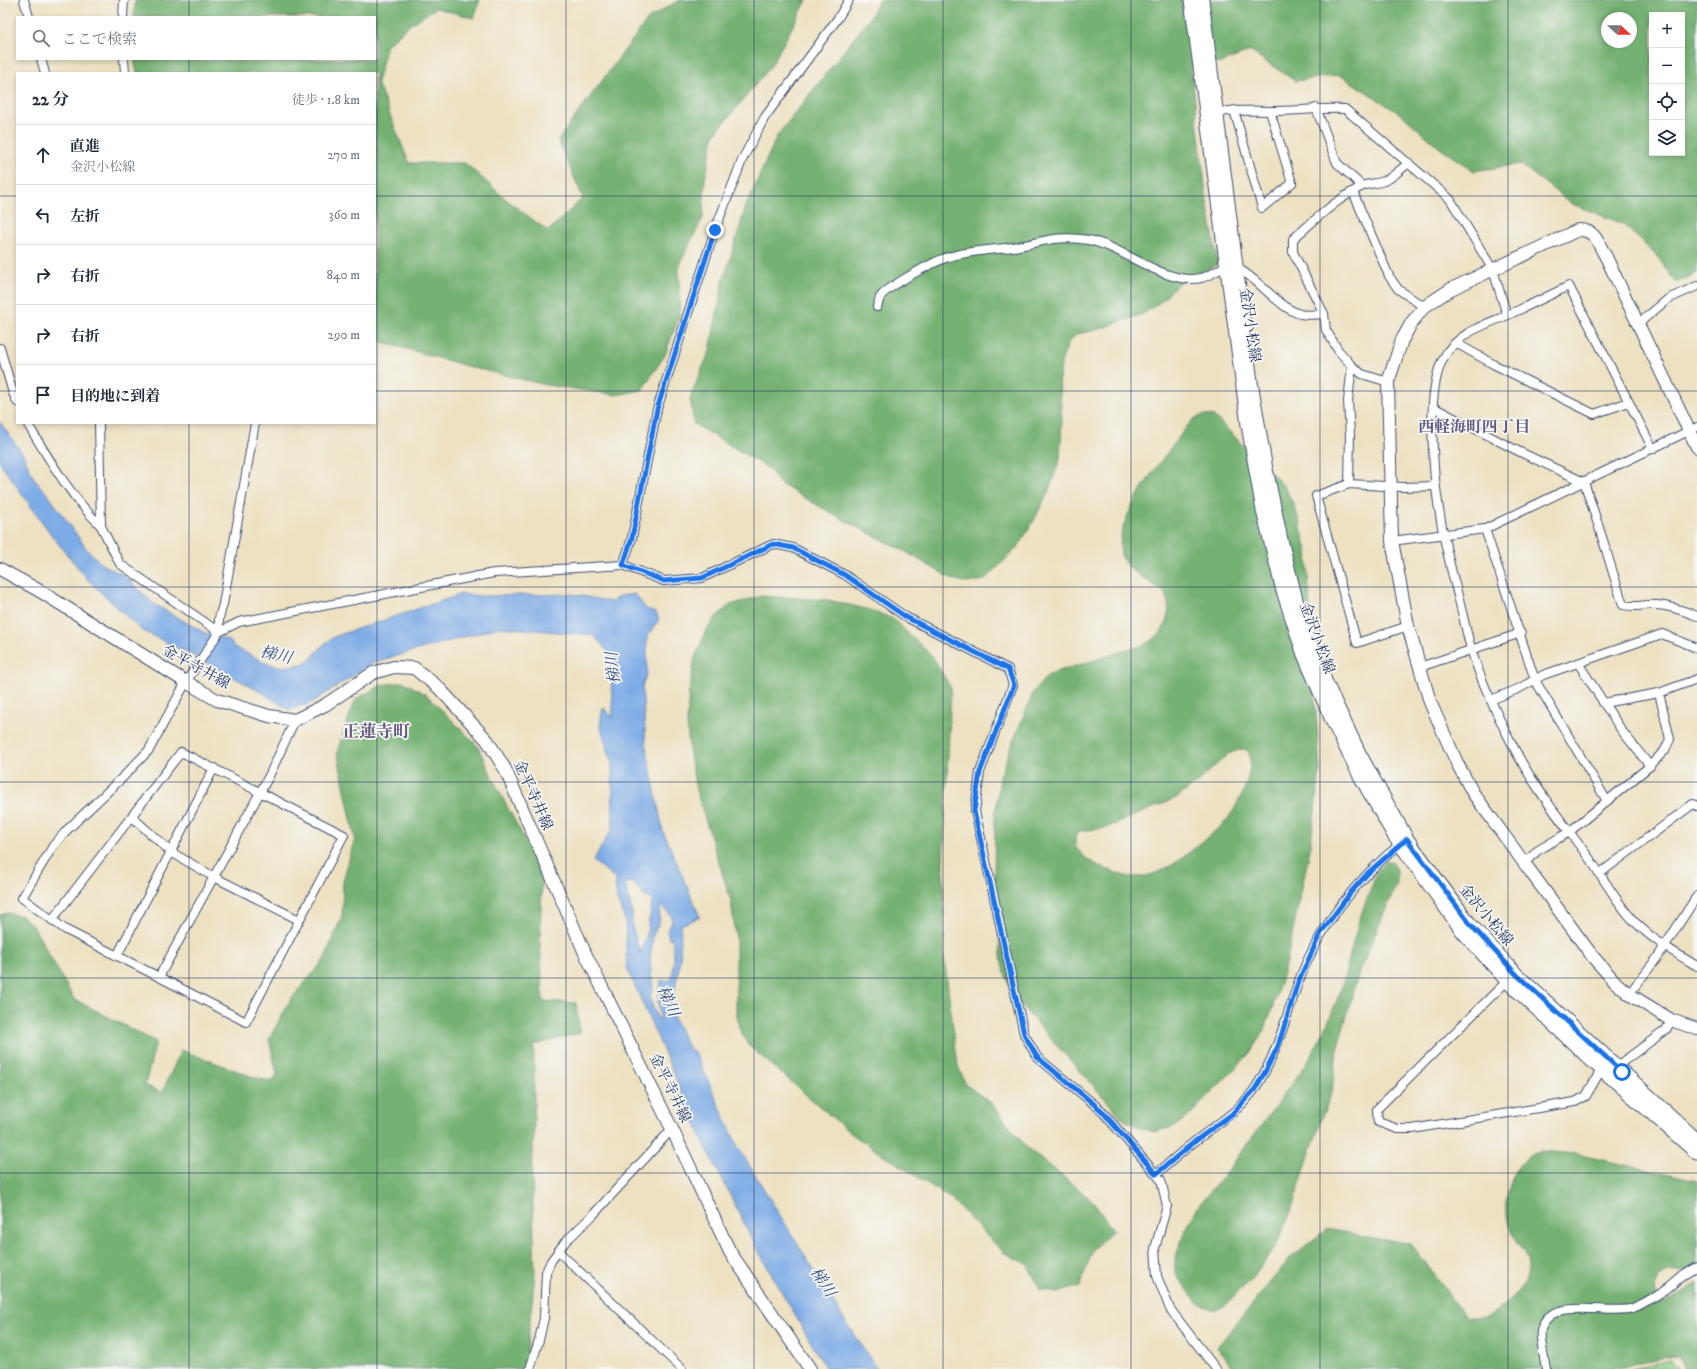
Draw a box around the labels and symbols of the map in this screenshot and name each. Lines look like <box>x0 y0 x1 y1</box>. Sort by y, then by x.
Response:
north arrow <box>1601 12 1637 48</box>
route end <box>706 221 724 239</box>
street label: 金沢小松線 <box>1235 287 1265 363</box>
district label: 西軽海町四丁目 <box>1418 417 1530 437</box>
street label: 金沢小松線 <box>1295 600 1339 676</box>
street label: 金平寺井線 <box>159 641 233 693</box>
water label: 梯川 <box>258 642 296 669</box>
water label: 梯川 <box>601 649 625 685</box>
district label: 正蓮寺町 <box>342 721 410 743</box>
street label: 金平寺井線 <box>509 757 557 833</box>
street label: 金沢小松線 <box>1455 880 1517 950</box>
water label: 梯川 <box>652 982 684 1022</box>
street label: 金平寺井線 <box>645 1050 695 1126</box>
route start <box>1613 1063 1631 1081</box>
water label: 梯川 <box>806 1263 841 1303</box>

